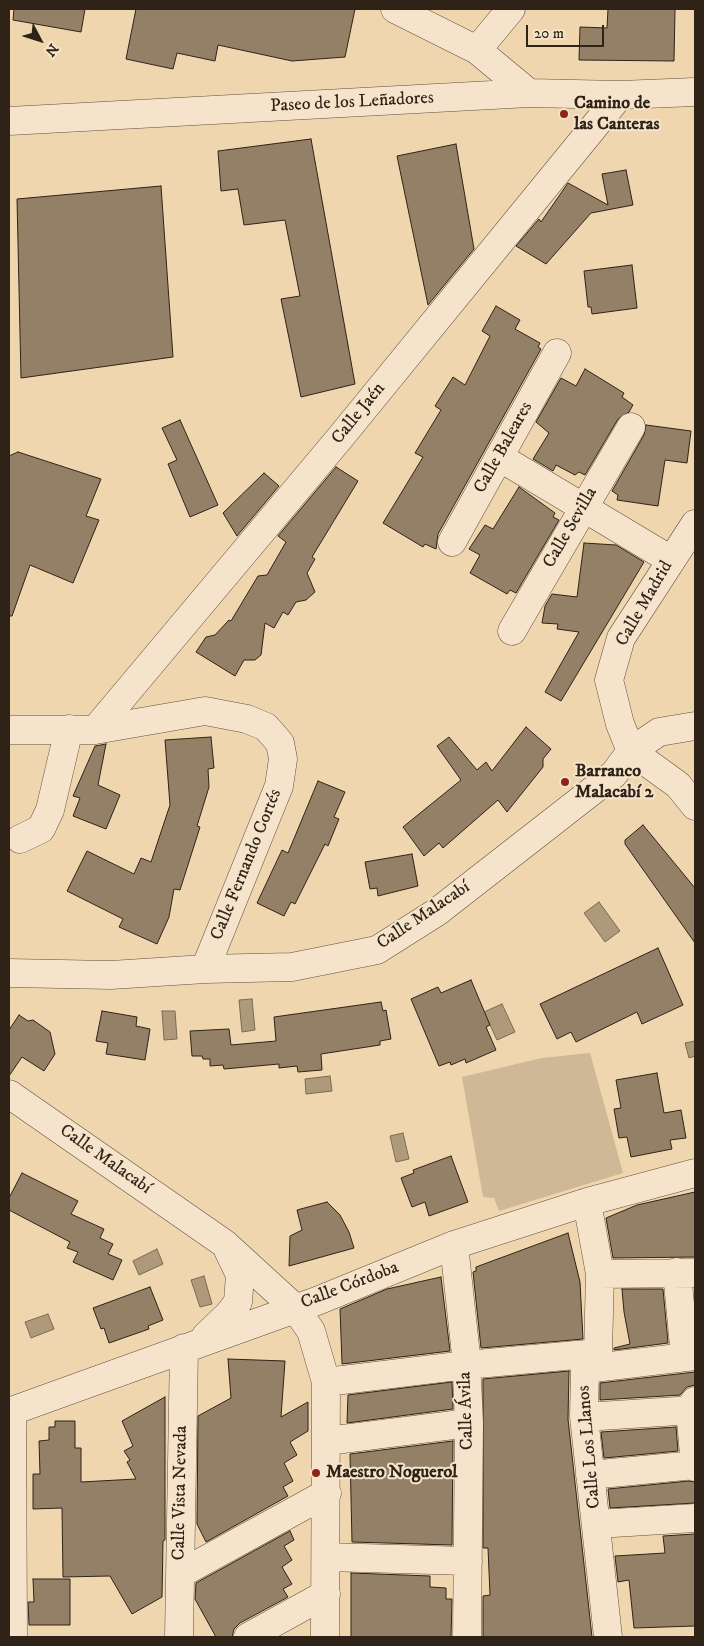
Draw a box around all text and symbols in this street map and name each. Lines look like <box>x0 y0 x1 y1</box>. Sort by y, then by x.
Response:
north arrow <box>15 15 65 65</box>
scale bar <box>529 15 606 47</box>
text: 20 m <box>534 24 564 43</box>
text: N <box>41 39 62 60</box>
street label: Paseo de los Leñadores <box>270 88 434 118</box>
place label: Camino de las Canteras <box>574 93 659 136</box>
marker: Camino de las Canteras <box>558 108 570 120</box>
street label: Calle Jaén <box>328 379 390 449</box>
street label: Calle Baleares <box>470 398 538 498</box>
street label: Calle Sevilla <box>539 484 603 572</box>
street label: Calle Madrid <box>612 557 678 651</box>
place label: Barranco Malacabí 2 <box>575 761 653 804</box>
marker: Barranco Malacabí 2 <box>559 776 571 788</box>
street label: Calle Fernando Cortés <box>207 786 287 944</box>
street label: Calle Malacabí <box>373 877 475 955</box>
street label: Calle Malacabí <box>55 1120 155 1200</box>
street label: Calle Córdoba <box>298 1257 402 1315</box>
street label: Calle Ávila <box>455 1371 479 1451</box>
street label: Calle Los Llanos <box>574 1384 606 1510</box>
street label: Calle Vista Nevada <box>169 1425 193 1561</box>
place label: Maestro Noguerol <box>326 1462 457 1484</box>
marker: Maestro Noguerol <box>310 1467 322 1479</box>

